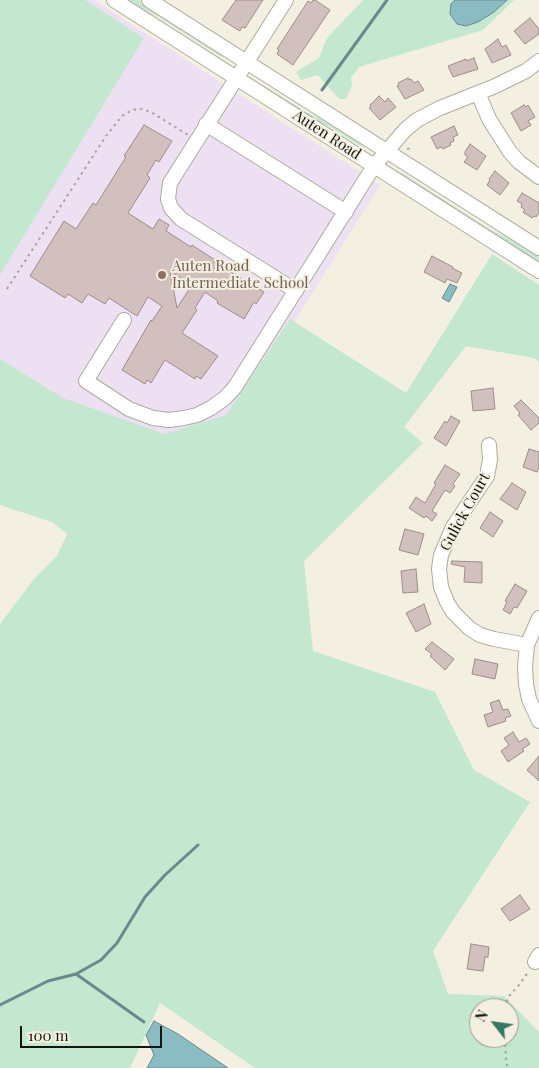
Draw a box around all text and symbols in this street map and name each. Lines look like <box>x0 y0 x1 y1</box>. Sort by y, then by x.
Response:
street label: Auten Road <box>290 106 364 164</box>
place label: Auten Road Intermediate School <box>172 257 309 292</box>
marker: Auten Road Intermediate School <box>156 269 168 281</box>
street label: Gulick Court <box>436 470 494 554</box>
north arrow <box>469 998 519 1048</box>
text: N <box>471 1007 492 1025</box>
scale bar <box>22 1016 165 1048</box>
text: 100 m <box>28 1025 69 1045</box>

